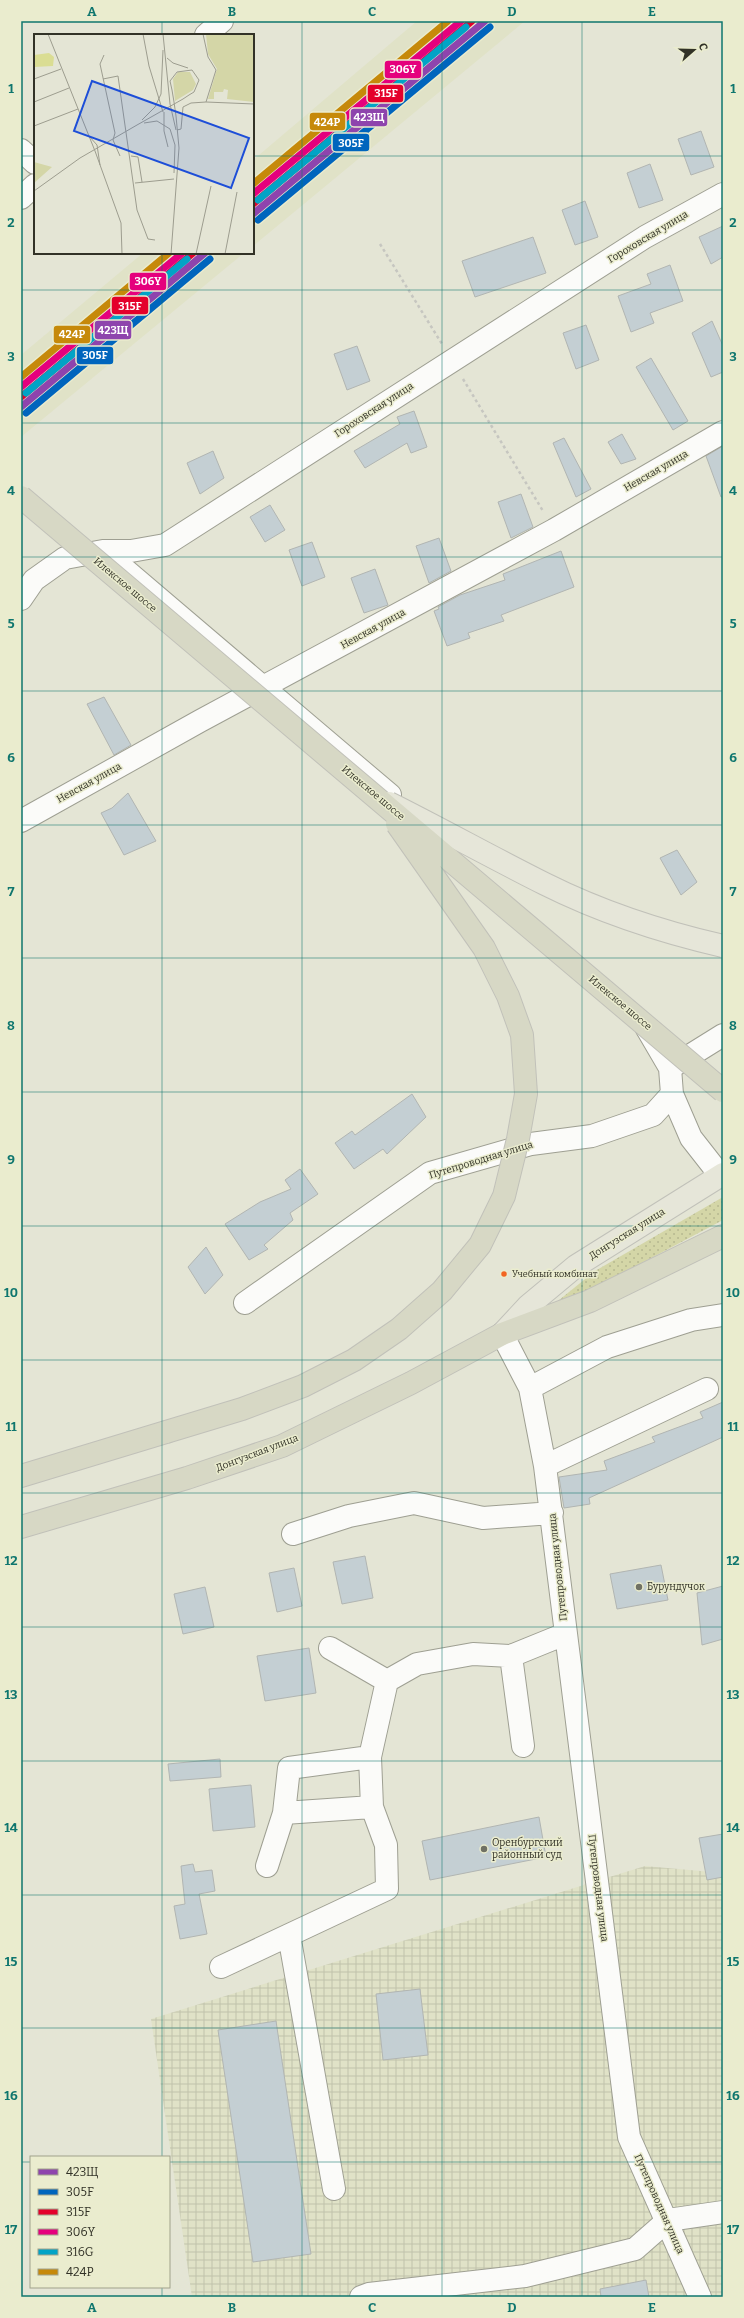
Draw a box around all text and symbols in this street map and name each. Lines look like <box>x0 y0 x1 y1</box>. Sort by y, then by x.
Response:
text: A <box>87 4 97 19</box>
text: B <box>228 4 236 19</box>
text: C <box>368 4 376 19</box>
text: D <box>507 4 517 19</box>
text: E <box>648 4 656 19</box>
north arrow <box>674 30 714 70</box>
inset map <box>34 34 254 254</box>
text: С <box>696 41 710 52</box>
line badge: 306Y <box>384 60 422 79</box>
text: 306Y <box>390 63 417 76</box>
text: 1 <box>8 81 14 96</box>
text: 1 <box>730 81 736 96</box>
line badge: 315F <box>367 84 404 103</box>
text: 315F <box>374 87 398 100</box>
line badge: 423Щ <box>350 108 388 127</box>
text: 423Щ <box>354 111 385 124</box>
line badge: 424Р <box>309 112 346 131</box>
text: 424Р <box>314 116 340 129</box>
line badge: 305F <box>332 133 370 152</box>
text: 305F <box>338 137 364 150</box>
street label: Гороховская улица <box>606 208 691 266</box>
text: 2 <box>7 215 15 230</box>
text: 2 <box>729 215 737 230</box>
line badge: 306Y <box>129 272 167 291</box>
text: 306Y <box>135 275 162 288</box>
line badge: 315F <box>111 296 149 315</box>
text: 315F <box>118 300 142 313</box>
line badge: 423Щ <box>94 320 132 340</box>
text: 423Щ <box>98 324 129 337</box>
line badge: 424Р <box>53 325 91 344</box>
text: 424Р <box>59 328 85 341</box>
line badge: 305F <box>76 346 114 365</box>
text: 3 <box>7 349 15 364</box>
text: 305F <box>82 349 108 362</box>
text: 3 <box>729 349 737 364</box>
street label: Гороховская улица <box>332 380 416 440</box>
street label: Невская улица <box>622 448 691 494</box>
text: 4 <box>7 483 15 498</box>
text: 4 <box>729 483 737 498</box>
street label: Илекское шоссе <box>91 555 159 615</box>
street label: Невская улица <box>339 606 408 652</box>
text: 5 <box>7 616 15 631</box>
text: 5 <box>729 616 737 631</box>
text: 6 <box>7 750 15 765</box>
text: 6 <box>729 750 737 765</box>
street label: Невская улица <box>55 760 124 806</box>
street label: Илекское шоссе <box>339 763 407 823</box>
text: 7 <box>8 884 15 899</box>
text: 7 <box>730 884 737 899</box>
street label: Илекское шоссе <box>586 973 654 1033</box>
text: 8 <box>7 1018 15 1033</box>
text: 8 <box>729 1018 737 1033</box>
street label: Путепроводная улица <box>428 1138 535 1182</box>
text: 9 <box>7 1152 15 1167</box>
text: 9 <box>729 1152 737 1167</box>
street label: Донгузская улица <box>587 1206 668 1262</box>
marker: Учебный комбинат <box>499 1269 509 1279</box>
place label: Учебный комбинат <box>512 1269 598 1279</box>
text: 10 <box>4 1285 18 1300</box>
text: 10 <box>726 1285 740 1300</box>
text: 11 <box>5 1419 17 1434</box>
text: 11 <box>727 1419 739 1434</box>
street label: Донгузская улица <box>214 1432 300 1474</box>
street label: Путепроводная улица <box>546 1512 570 1621</box>
text: 12 <box>5 1553 17 1568</box>
text: 12 <box>727 1553 739 1568</box>
place label: Бурундучок <box>647 1581 705 1593</box>
marker: Бурундучок <box>634 1582 644 1592</box>
text: 13 <box>4 1687 18 1702</box>
text: 13 <box>726 1687 740 1702</box>
text: 14 <box>4 1820 18 1835</box>
text: 14 <box>726 1820 740 1835</box>
street label: Путепроводная улица <box>585 1834 611 1943</box>
place label: Оренбургский районный суд <box>492 1836 563 1861</box>
marker: Оренбургский районный суд <box>479 1844 489 1854</box>
text: 15 <box>5 1954 17 1969</box>
text: 15 <box>727 1954 739 1969</box>
text: 16 <box>4 2088 18 2103</box>
text: 16 <box>726 2088 740 2103</box>
street label: Путепроводная улица <box>632 2152 687 2256</box>
legend <box>30 2156 170 2288</box>
text: 423Щ <box>66 2165 98 2179</box>
text: 305F <box>66 2185 94 2199</box>
text: 315F <box>66 2205 91 2219</box>
text: 17 <box>5 2222 17 2237</box>
text: 17 <box>727 2222 739 2237</box>
text: 306Y <box>66 2225 96 2239</box>
text: 316G <box>66 2245 94 2259</box>
text: 424Р <box>66 2265 94 2279</box>
text: A <box>87 2300 97 2315</box>
text: B <box>228 2300 236 2315</box>
text: C <box>368 2300 376 2315</box>
text: D <box>507 2300 517 2315</box>
text: E <box>648 2300 656 2315</box>

